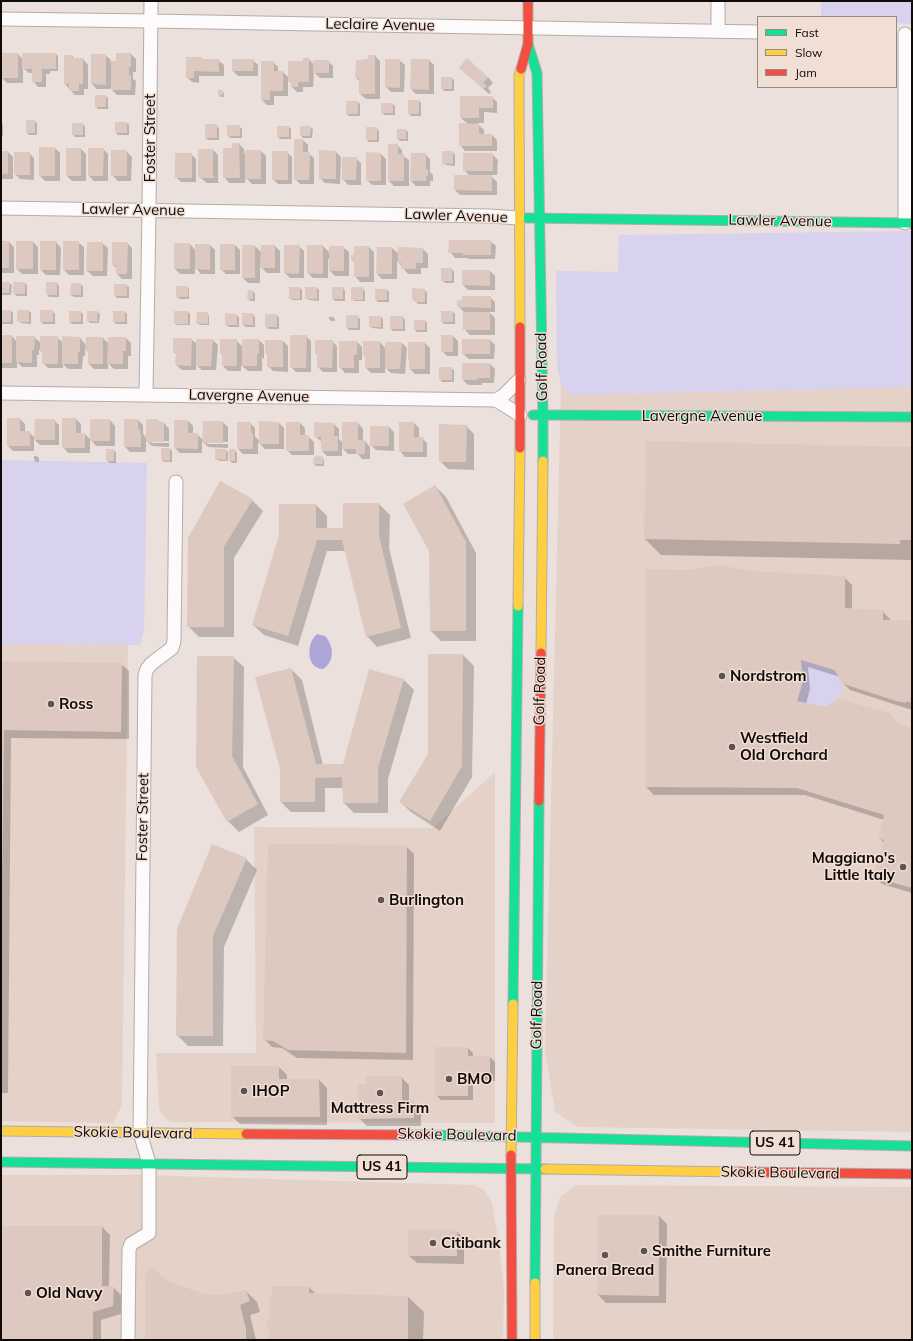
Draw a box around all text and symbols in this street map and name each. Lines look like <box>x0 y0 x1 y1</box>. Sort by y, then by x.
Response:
street label: Leclaire Avenue <box>325 15 435 35</box>
legend <box>757 16 897 88</box>
text: Fast <box>795 25 819 40</box>
text: Slow <box>795 45 823 60</box>
text: Jam <box>795 65 817 80</box>
street label: Foster Street <box>141 94 159 182</box>
street label: Lawler Avenue <box>81 200 185 220</box>
street label: Lawler Avenue <box>404 205 508 227</box>
street label: Lawler Avenue <box>728 211 832 231</box>
street label: Golf Road <box>532 332 552 402</box>
street label: Lavergne Avenue <box>189 386 309 406</box>
street label: Lavergne Avenue <box>642 407 762 425</box>
street label: Golf Road <box>530 656 550 726</box>
place label: Nordstrom <box>730 667 807 685</box>
marker: Nordstrom <box>717 671 727 681</box>
place label: Ross <box>59 695 93 713</box>
marker: Ross <box>46 699 56 709</box>
place label: Westfield Old Orchard <box>740 729 828 764</box>
marker: Westfield Old Orchard <box>727 742 737 752</box>
street label: Foster Street <box>133 773 153 861</box>
place label: Maggiano's Little Italy <box>812 849 895 884</box>
marker: Maggiano's Little Italy <box>898 862 908 872</box>
place label: Burlington <box>389 891 464 909</box>
marker: Burlington <box>376 895 386 905</box>
street label: Golf Road <box>527 980 547 1050</box>
place label: BMO <box>457 1070 492 1088</box>
marker: BMO <box>444 1074 454 1084</box>
place label: IHOP <box>252 1082 290 1100</box>
marker: IHOP <box>239 1086 249 1096</box>
marker: Mattress Firm <box>375 1088 385 1098</box>
place label: Mattress Firm <box>331 1099 429 1117</box>
street label: Skokie Boulevard <box>73 1123 193 1143</box>
street label: Skokie Boulevard <box>397 1125 517 1145</box>
road number: US 41 <box>750 1131 800 1155</box>
road number: US 41 <box>357 1155 407 1179</box>
street label: Skokie Boulevard <box>720 1163 840 1183</box>
place label: Citibank <box>441 1234 501 1252</box>
marker: Citibank <box>428 1238 438 1248</box>
place label: Smithe Furniture <box>652 1242 771 1260</box>
marker: Smithe Furniture <box>639 1246 649 1256</box>
marker: Panera Bread <box>600 1250 610 1260</box>
place label: Panera Bread <box>556 1261 654 1279</box>
place label: Old Navy <box>36 1284 102 1302</box>
marker: Old Navy <box>23 1288 33 1298</box>

